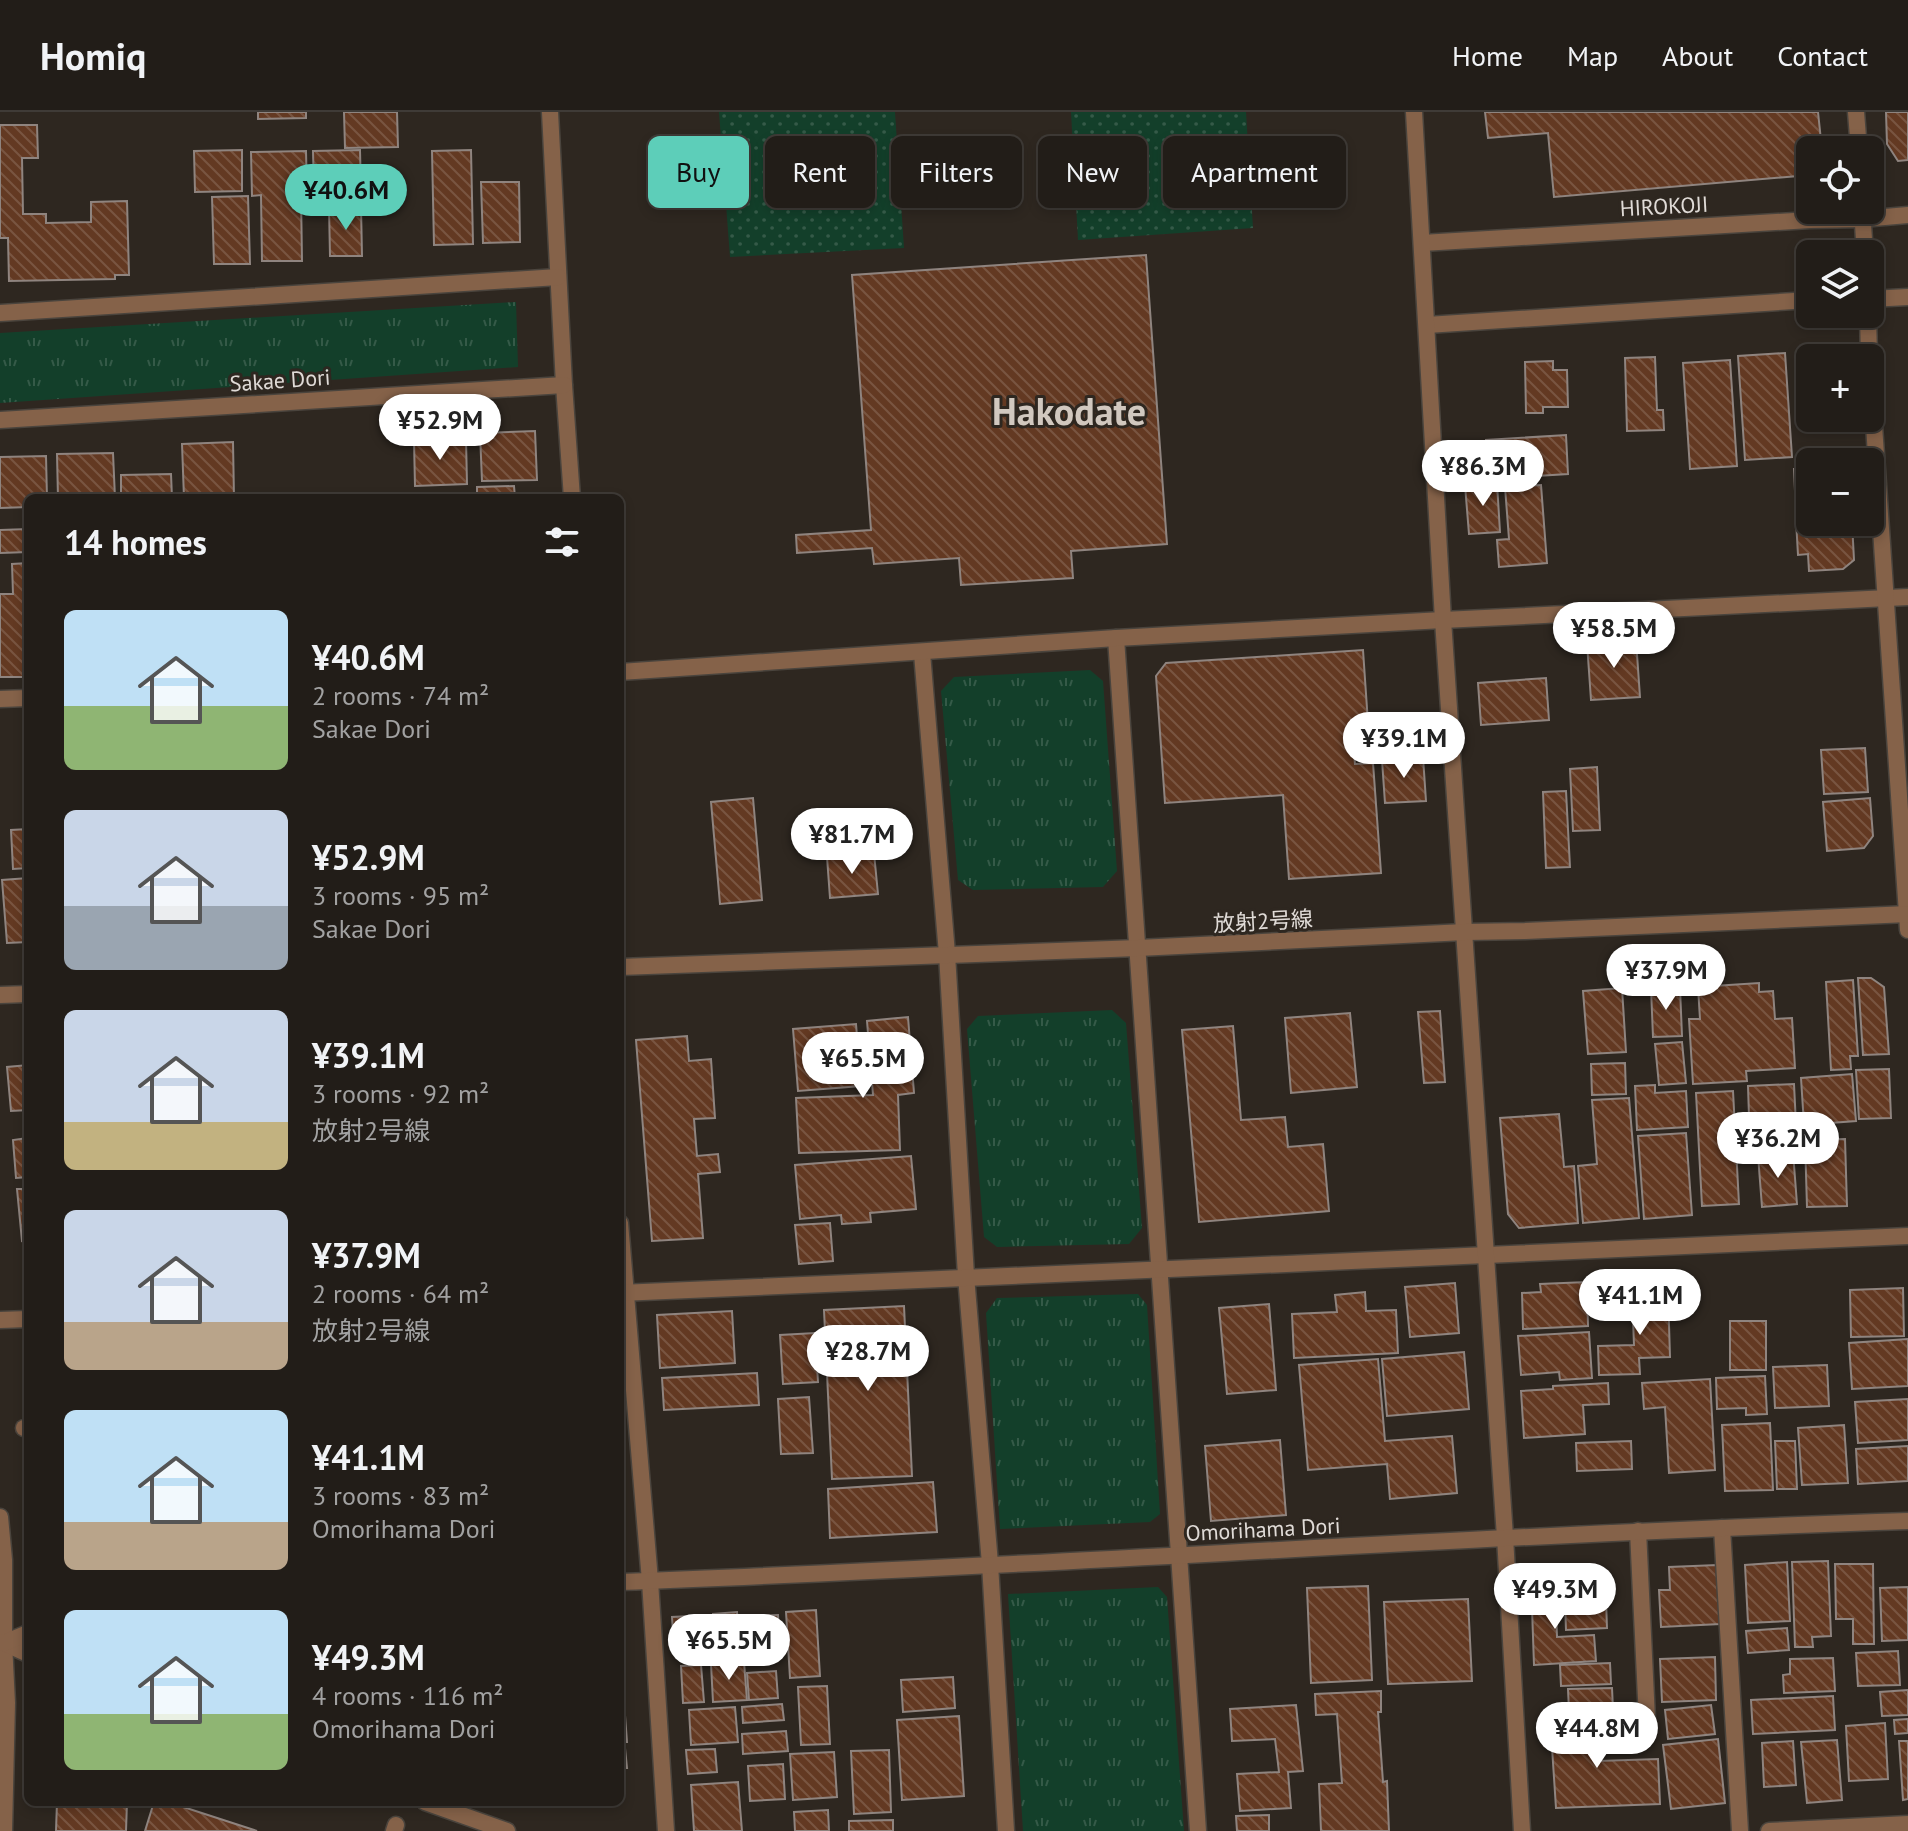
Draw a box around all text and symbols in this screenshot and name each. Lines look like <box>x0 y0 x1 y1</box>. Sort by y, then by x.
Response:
text: Homiq <box>40 31 146 80</box>
text: Home <box>1452 37 1523 74</box>
text: Map <box>1567 37 1618 74</box>
text: About <box>1662 37 1733 74</box>
text: Contact <box>1777 37 1868 74</box>
chip: Buy <box>648 136 749 208</box>
chip: Rent <box>765 136 875 208</box>
chip: Filters <box>891 136 1022 208</box>
chip: New <box>1038 136 1147 208</box>
chip: Apartment <box>1163 136 1346 208</box>
map controls <box>1796 136 1884 536</box>
button: locate <box>1796 136 1884 224</box>
pin: ¥40.6M <box>281 164 411 232</box>
text: ¥40.6M <box>303 173 389 206</box>
street label: HIROKOJI <box>1619 190 1709 222</box>
button: layers <box>1796 240 1884 328</box>
button: + <box>1796 344 1884 432</box>
street label: Sakae Dori <box>229 363 331 397</box>
district label: Hakodate <box>992 386 1146 435</box>
pin: ¥52.9M <box>375 394 505 462</box>
text: ¥52.9M <box>397 403 483 436</box>
pin: ¥86.3M <box>1418 440 1548 508</box>
button: − <box>1796 448 1884 536</box>
text: ¥86.3M <box>1440 449 1526 482</box>
text: 14 homes <box>64 520 207 564</box>
icon: filters <box>540 520 584 564</box>
pin: ¥58.5M <box>1549 602 1679 670</box>
text: ¥58.5M <box>1571 611 1657 644</box>
text: ¥40.6M <box>312 635 425 679</box>
icon: home <box>128 642 224 738</box>
text: 2 rooms · 74 m² <box>312 679 489 712</box>
text: Sakae Dori <box>312 712 431 745</box>
pin: ¥39.1M <box>1339 712 1469 780</box>
text: ¥39.1M <box>1361 721 1447 754</box>
pin: ¥81.7M <box>787 808 917 876</box>
text: ¥81.7M <box>809 817 895 850</box>
text: ¥52.9M <box>312 835 425 879</box>
icon: home <box>128 842 224 938</box>
text: 3 rooms · 95 m² <box>312 879 489 912</box>
street label: 放射2号線 <box>1212 904 1314 938</box>
text: Sakae Dori <box>312 912 431 945</box>
pin: ¥37.9M <box>1601 944 1731 1012</box>
text: ¥37.9M <box>1624 953 1708 986</box>
pin: ¥65.5M <box>798 1032 928 1100</box>
text: ¥39.1M <box>312 1033 425 1077</box>
text: ¥65.5M <box>820 1041 906 1074</box>
icon: home <box>128 1042 224 1138</box>
text: 3 rooms · 92 m² <box>312 1077 489 1110</box>
pin: ¥36.2M <box>1713 1112 1843 1180</box>
text: 放射2号線 <box>312 1114 430 1147</box>
text: ¥36.2M <box>1735 1121 1821 1154</box>
text: ¥37.9M <box>312 1233 421 1277</box>
icon: home <box>128 1242 224 1338</box>
pin: ¥41.1M <box>1575 1269 1705 1337</box>
text: 2 rooms · 64 m² <box>312 1277 489 1310</box>
text: ¥41.1M <box>1597 1278 1683 1311</box>
text: 放射2号線 <box>312 1314 430 1347</box>
pin: ¥28.7M <box>803 1325 933 1393</box>
text: ¥28.7M <box>825 1334 911 1367</box>
text: ¥41.1M <box>312 1435 425 1479</box>
icon: home <box>128 1442 224 1538</box>
text: 3 rooms · 83 m² <box>312 1479 489 1512</box>
street label: Omorihama Dori <box>1185 1511 1341 1547</box>
text: Omorihama Dori <box>312 1512 495 1545</box>
pin: ¥49.3M <box>1490 1563 1620 1631</box>
text: ¥49.3M <box>1512 1572 1598 1605</box>
pin: ¥65.5M <box>664 1614 794 1682</box>
text: ¥65.5M <box>686 1623 772 1656</box>
text: ¥49.3M <box>312 1635 425 1679</box>
icon: home <box>128 1642 224 1738</box>
text: 4 rooms · 116 m² <box>312 1679 504 1712</box>
pin: ¥44.8M <box>1532 1702 1662 1770</box>
text: ¥44.8M <box>1554 1711 1640 1744</box>
text: Omorihama Dori <box>312 1712 495 1745</box>

